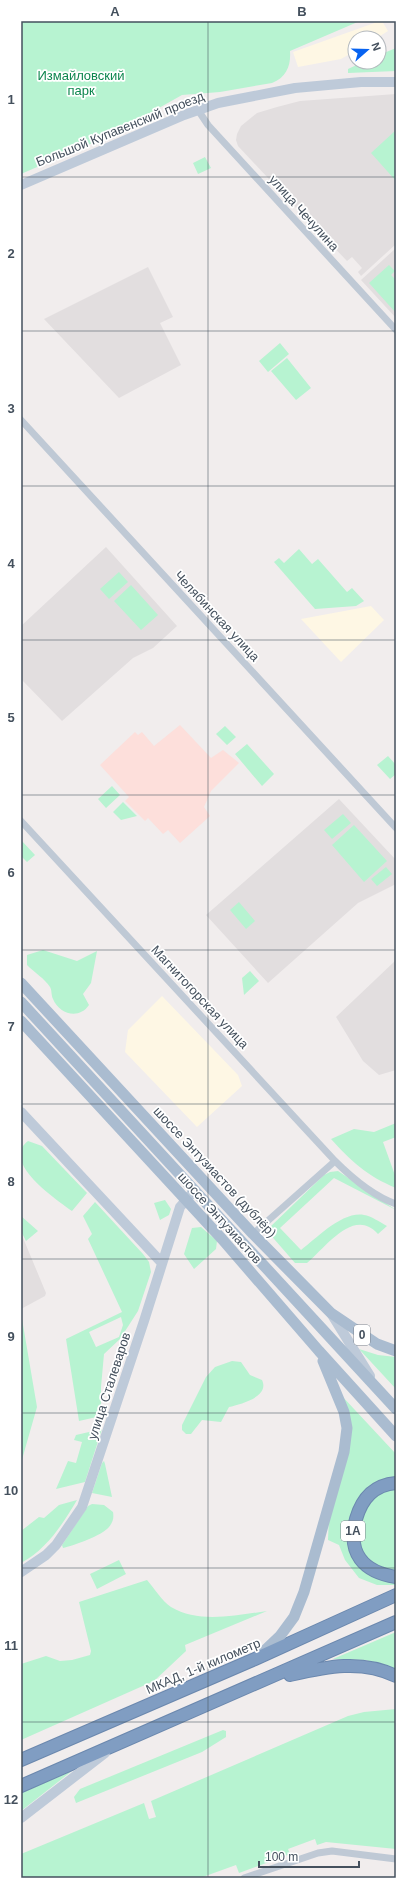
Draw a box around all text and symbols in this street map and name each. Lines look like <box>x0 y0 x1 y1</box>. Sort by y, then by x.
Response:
text: A <box>110 4 120 19</box>
text: B <box>297 4 307 19</box>
north arrow <box>347 30 387 70</box>
text: N <box>369 41 383 52</box>
park label: Измайловский парк <box>37 68 125 98</box>
street label: Большой Купавенский проезд <box>34 88 207 170</box>
text: 1 <box>7 92 15 107</box>
street label: улица Чечулина <box>266 172 343 255</box>
text: 2 <box>7 246 15 261</box>
text: 3 <box>7 401 15 416</box>
text: 4 <box>7 556 15 571</box>
street label: Челябинская улица <box>171 568 263 665</box>
text: 5 <box>7 710 15 725</box>
text: 6 <box>7 865 15 880</box>
street label: Магнитогорская улица <box>148 942 252 1052</box>
text: 7 <box>7 1019 15 1034</box>
street label: шоссе Энтузиастов (дублёр) <box>150 1103 280 1241</box>
street label: шоссе Энтузиастов <box>175 1169 265 1267</box>
text: 8 <box>7 1174 15 1189</box>
road number: 0 <box>354 1325 370 1345</box>
text: 9 <box>7 1329 15 1344</box>
street label: улица Сталеваров <box>85 1330 133 1442</box>
text: 10 <box>4 1483 18 1498</box>
road number: 1A <box>341 1521 365 1541</box>
street label: МКАД, 1-й километр <box>144 1635 262 1697</box>
text: 11 <box>4 1638 18 1653</box>
text: 12 <box>4 1792 18 1807</box>
scale bar <box>259 1843 359 1869</box>
text: 100 m <box>265 1850 298 1864</box>

